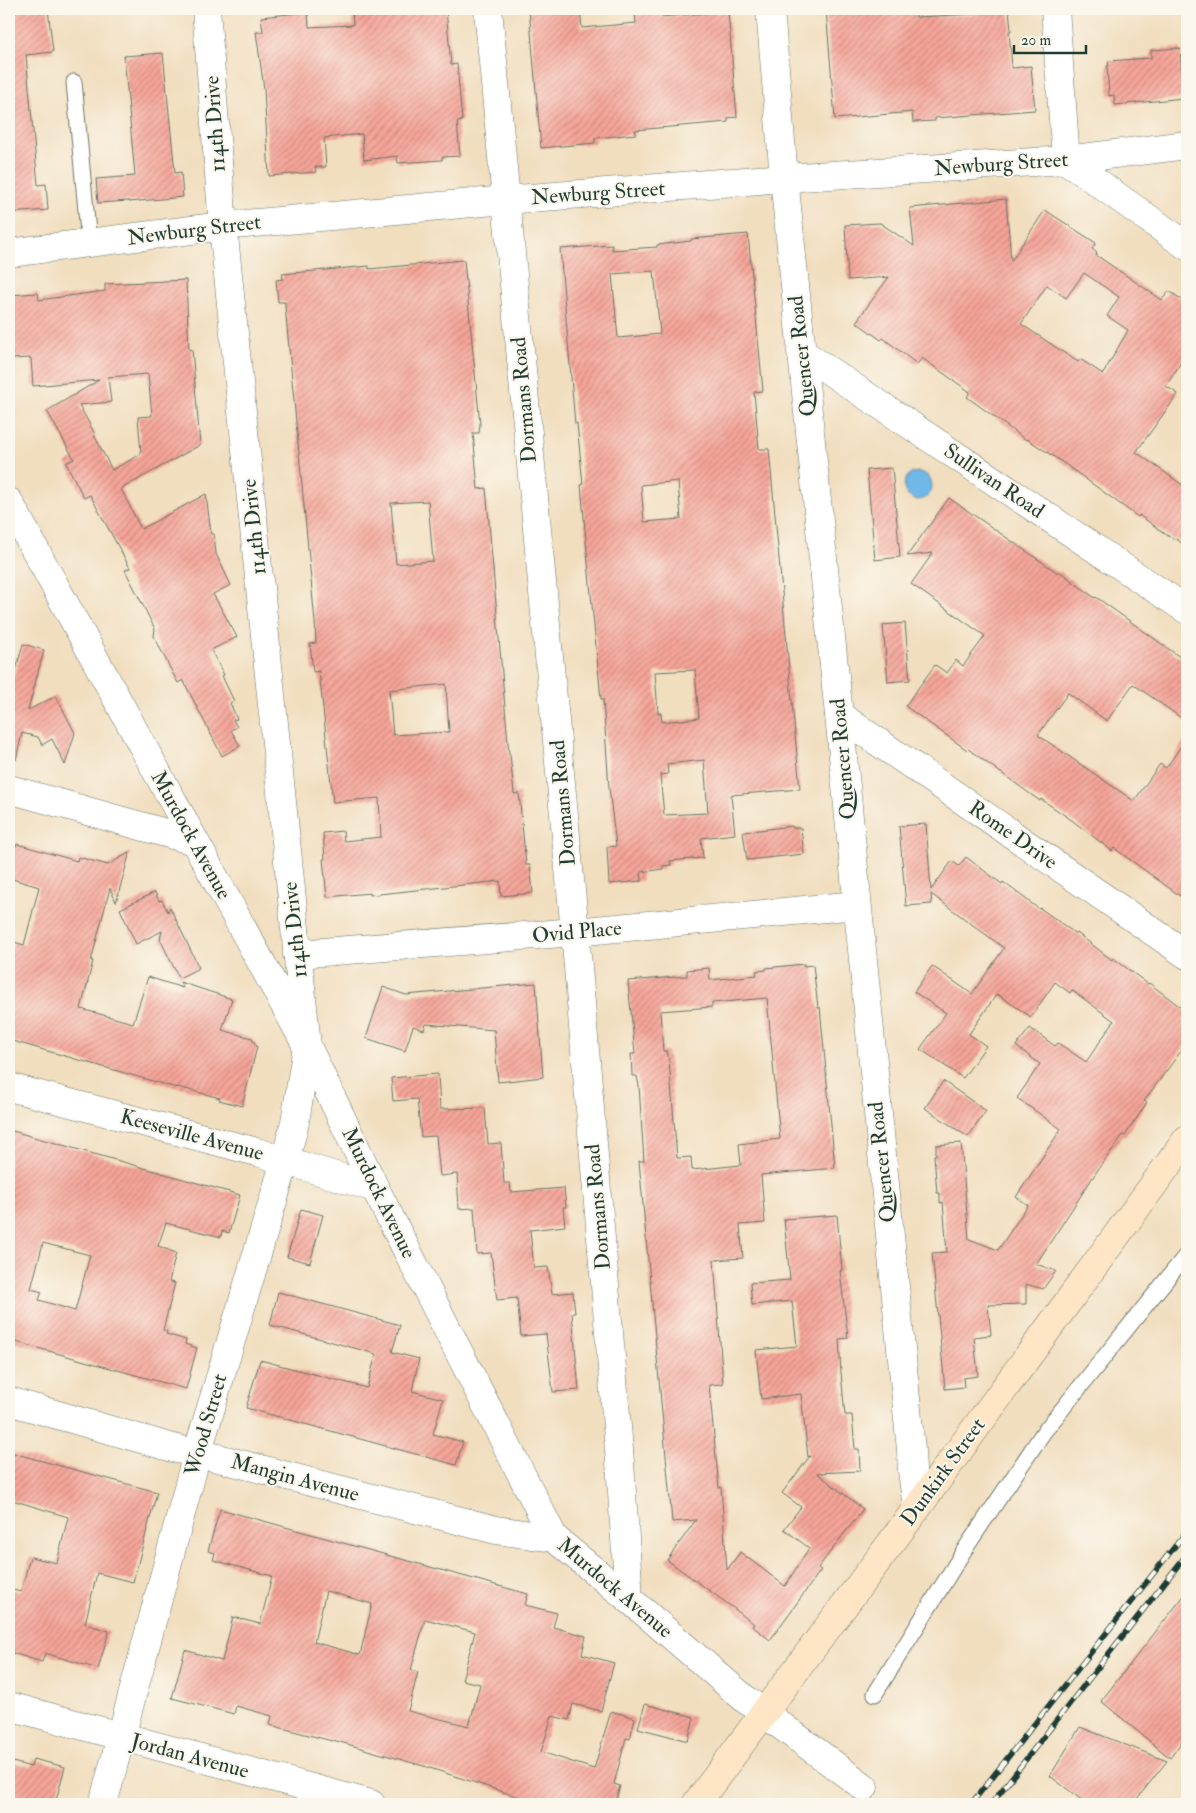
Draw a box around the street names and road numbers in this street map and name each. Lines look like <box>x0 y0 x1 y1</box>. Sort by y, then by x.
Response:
street label: 114th Drive <box>198 75 232 173</box>
street label: Newburg Street <box>933 146 1069 182</box>
street label: Newburg Street <box>530 175 666 211</box>
street label: Newburg Street <box>126 208 262 252</box>
street label: Quencer Road <box>782 294 822 418</box>
street label: Dormans Road <box>505 335 543 464</box>
street label: Sullivan Road <box>939 438 1050 525</box>
street label: 114th Drive <box>236 477 272 576</box>
street label: Quencer Road <box>824 697 862 821</box>
street label: Dormans Road <box>544 738 582 867</box>
street label: Murdock Avenue <box>145 766 238 904</box>
street label: Rome Drive <box>963 795 1063 876</box>
street label: 114th Drive <box>277 880 313 979</box>
street label: Ovid Place <box>531 915 623 949</box>
street label: Quencer Road <box>862 1100 902 1224</box>
street label: Keeseville Avenue <box>117 1103 267 1167</box>
street label: Murdock Avenue <box>336 1123 423 1263</box>
street label: Dormans Road <box>579 1142 617 1271</box>
street label: Wood Street <box>178 1371 234 1480</box>
street label: Dunkirk Street <box>895 1412 991 1531</box>
street label: Mangin Avenue <box>228 1448 362 1508</box>
street label: Murdock Avenue <box>552 1532 679 1644</box>
street label: Jordan Avenue <box>127 1727 252 1785</box>

